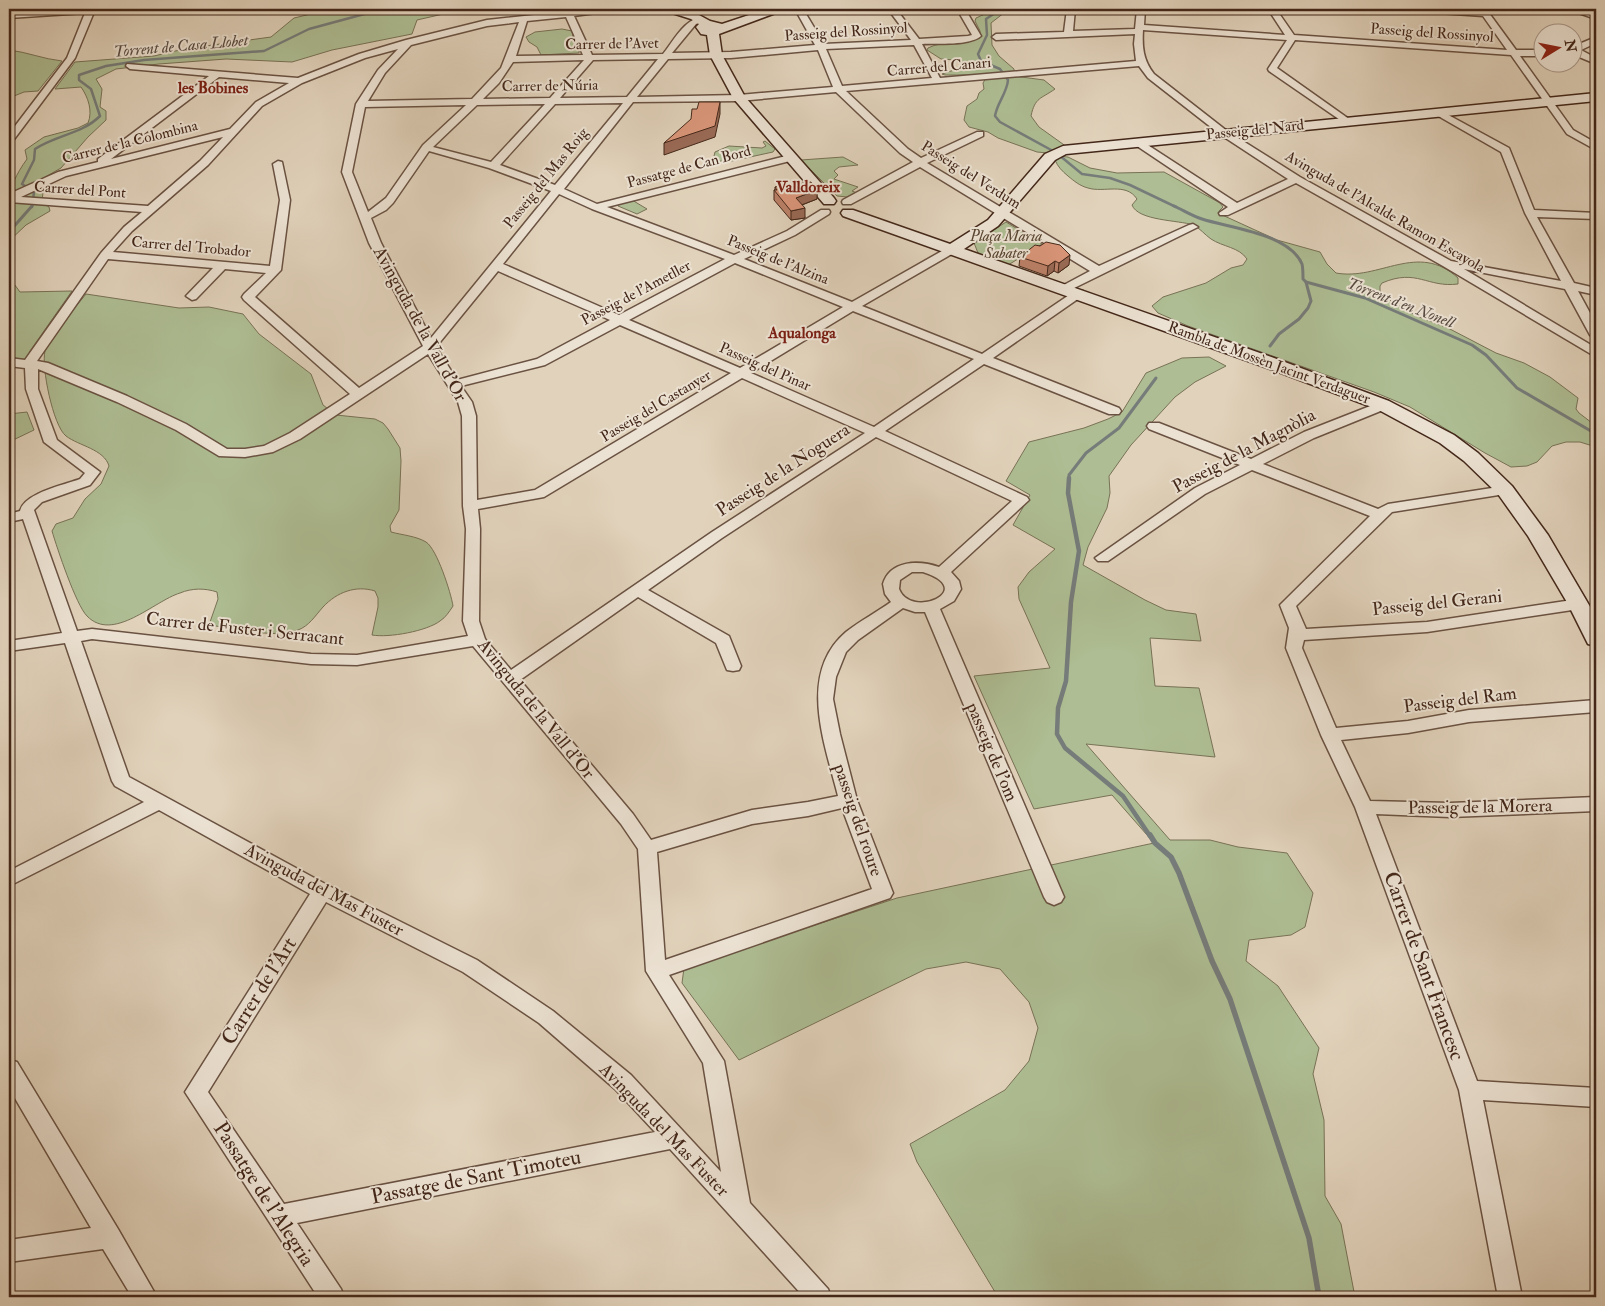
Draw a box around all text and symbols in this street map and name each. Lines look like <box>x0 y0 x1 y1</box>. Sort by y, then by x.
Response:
street label: Passeig del Rossinyol <box>784 18 908 46</box>
street label: Passeig del Rossinyol <box>1370 19 1494 47</box>
north arrow <box>1532 22 1582 72</box>
water label: Torrent de Casa Llobet <box>113 30 250 62</box>
street label: Carrer de l'Avet <box>565 34 659 54</box>
text: N <box>1561 37 1580 54</box>
street label: Carrer del Canari <box>886 53 992 81</box>
street label: Carrer de Núria <box>502 76 599 96</box>
district label: les Bobines <box>177 78 249 98</box>
street label: Passeig del Nard <box>1205 115 1306 145</box>
street label: Carrer de la Colombina <box>60 116 201 168</box>
street label: Passeig del Mas Roig <box>499 123 593 232</box>
street label: Passeig del Verdum <box>918 137 1025 214</box>
street label: Passatge de Can Bord <box>625 141 754 193</box>
street label: Avinguda de l'Alcalde Ramon Escayola <box>1281 146 1489 278</box>
street label: Carrer del Pont <box>33 177 127 203</box>
district label: Valldoreix <box>775 177 841 197</box>
park label: Plaça Maria Sabater <box>969 227 1042 263</box>
street label: Passeig de l'Alzina <box>724 231 832 289</box>
street label: Carrer del Trobador <box>130 232 252 262</box>
street label: Avinguda de la Vall d'Or <box>367 242 472 406</box>
street label: Passeig de l'Ametller <box>578 256 694 330</box>
water label: Torrent d'en Nonell <box>1344 273 1459 333</box>
street label: Rambla de Mossèn Jacint Verdaguer <box>1165 317 1373 410</box>
district label: Aqualonga <box>767 323 836 344</box>
street label: Passeig del Pinar <box>716 338 814 396</box>
street label: Passeig del Castanyer <box>597 365 715 446</box>
street label: Passeig de la Magnòlia <box>1168 403 1320 498</box>
street label: Passeig de la Noguera <box>712 418 855 522</box>
street label: Passeig del Gerani <box>1371 585 1503 621</box>
street label: Carrer de Fuster i Serracant <box>145 607 345 651</box>
street label: Avinguda de la Vall d'Or <box>472 634 600 784</box>
street label: Passeig del Ram <box>1402 682 1518 718</box>
street label: passeig de l'om <box>960 698 1023 805</box>
street label: passeig del roure <box>828 760 888 880</box>
street label: Passeig de la Morera <box>1407 794 1553 820</box>
street label: Avinguda del Mas Fuster <box>240 838 408 942</box>
street label: Carrer de Sant Francesc <box>1377 868 1471 1065</box>
street label: Carrer de l'Art <box>215 932 303 1050</box>
street label: Avinguda del Mas Fuster <box>594 1058 734 1202</box>
street label: Passatge de l'Alegria <box>207 1117 321 1272</box>
street label: Passatge de Sant Timoteu <box>369 1143 583 1211</box>

